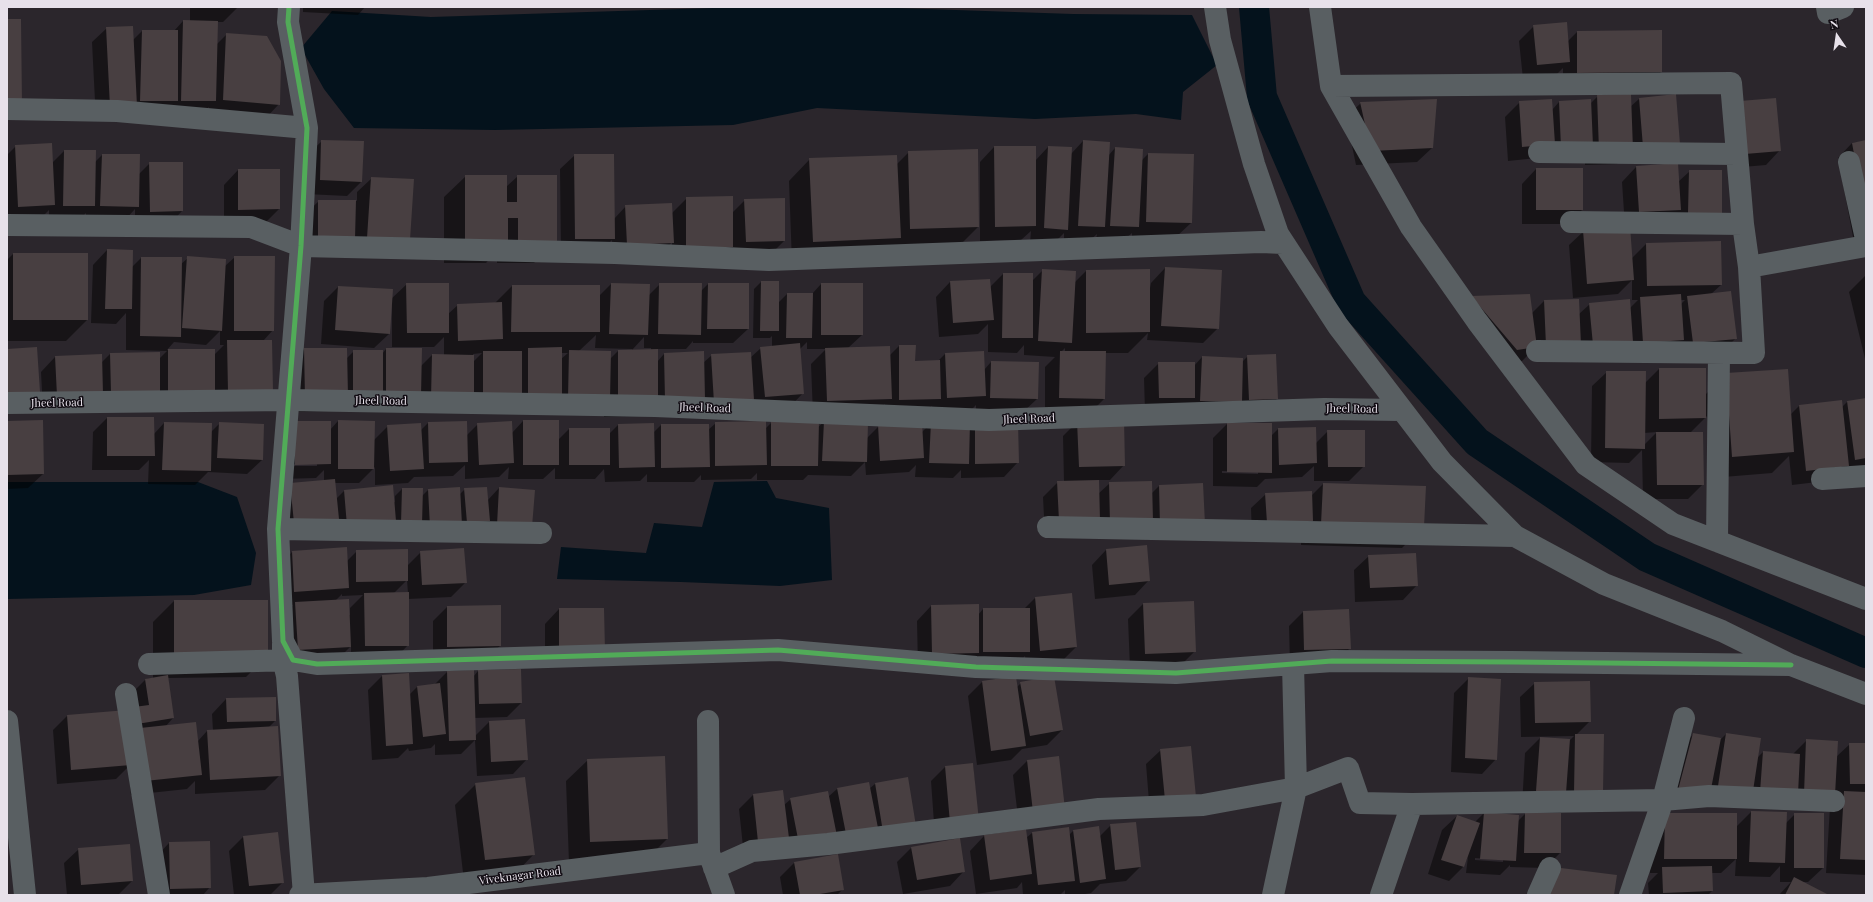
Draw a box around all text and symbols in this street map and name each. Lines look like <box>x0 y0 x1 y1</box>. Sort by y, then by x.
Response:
north arrow <box>1817 16 1857 56</box>
text: N <box>1829 16 1840 32</box>
street label: Jheel Road <box>355 394 407 408</box>
street label: Jheel Road <box>31 396 83 410</box>
street label: Jheel Road <box>679 400 731 416</box>
street label: Jheel Road <box>1326 402 1378 416</box>
street label: Jheel Road <box>1003 411 1055 427</box>
street label: Viveknagar Road <box>478 864 562 888</box>

